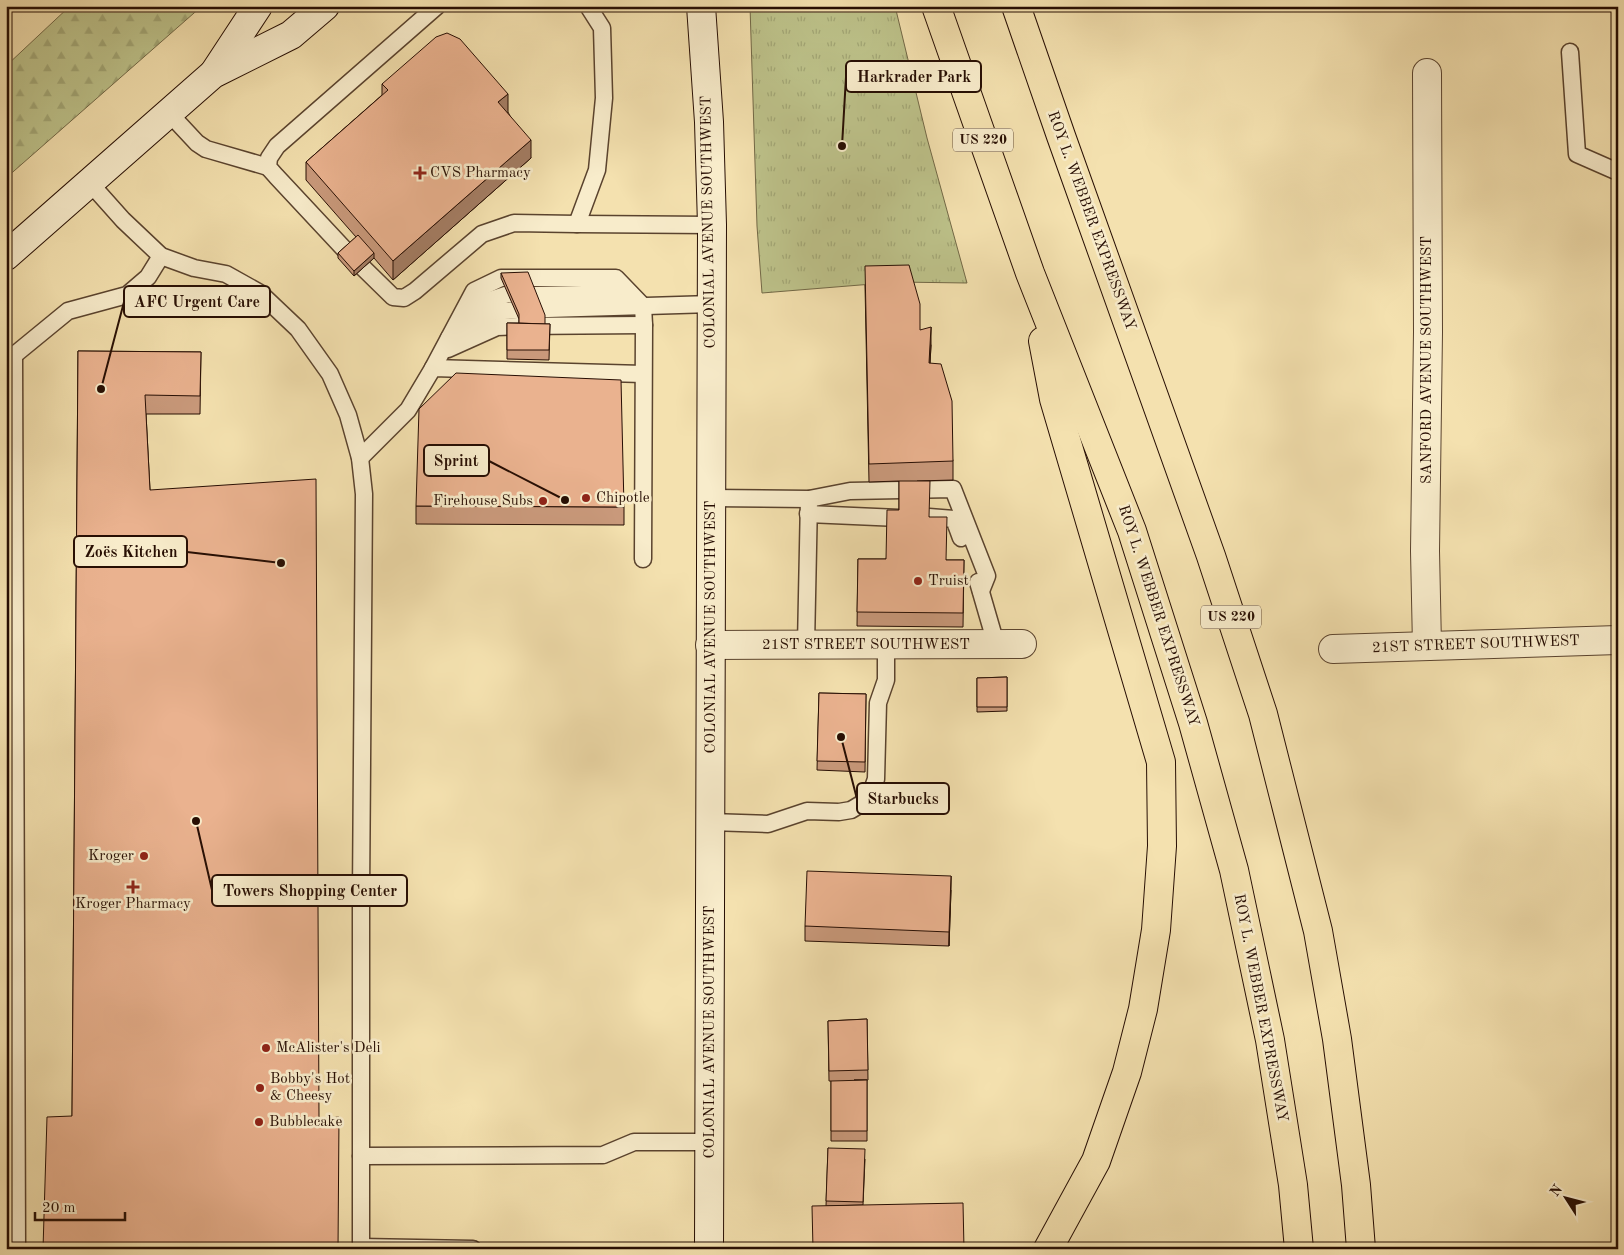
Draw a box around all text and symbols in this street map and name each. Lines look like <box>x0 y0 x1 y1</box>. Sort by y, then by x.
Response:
callout: Harkrader Park <box>846 61 981 92</box>
text: Harkrader Park <box>857 70 971 86</box>
street label: COLONIAL AVENUE SOUTHWEST <box>699 95 719 349</box>
street label: ROY L. WEBBER EXPRESSWAY <box>1044 109 1138 333</box>
road number: US 220 <box>953 128 1013 152</box>
place label: CVS Pharmacy <box>430 166 531 181</box>
marker: CVS Pharmacy <box>414 167 426 179</box>
street label: SANFORD AVENUE SOUTHWEST <box>1420 236 1435 484</box>
callout: AFC Urgent Care <box>124 286 270 317</box>
text: AFC Urgent Care <box>134 295 260 311</box>
callout: Sprint <box>424 445 489 476</box>
text: Sprint <box>433 454 479 470</box>
place label: Chipotle <box>596 491 650 506</box>
marker: Chipotle <box>580 492 592 504</box>
place label: Firehouse Subs <box>433 494 533 509</box>
marker: Firehouse Subs <box>537 495 549 507</box>
street label: COLONIAL AVENUE SOUTHWEST <box>704 501 719 754</box>
street label: ROY L. WEBBER EXPRESSWAY <box>1115 503 1201 729</box>
callout: Zoës Kitchen <box>74 536 187 567</box>
text: Zoës Kitchen <box>84 545 178 561</box>
place label: Truist <box>928 574 969 589</box>
marker: Truist <box>912 575 924 587</box>
road number: US 220 <box>1201 606 1261 628</box>
street label: 21ST STREET SOUTHWEST <box>1372 634 1580 656</box>
street label: 21ST STREET SOUTHWEST <box>762 638 970 653</box>
callout: Starbucks <box>857 783 949 814</box>
text: Starbucks <box>867 792 939 808</box>
place label: Kroger <box>88 849 134 864</box>
marker: Kroger <box>138 850 150 862</box>
callout: Towers Shopping Center <box>212 875 407 906</box>
marker: Kroger Pharmacy <box>127 881 139 893</box>
text: Towers Shopping Center <box>223 884 397 900</box>
street label: ROY L. WEBBER EXPRESSWAY <box>1230 893 1290 1123</box>
place label: Kroger Pharmacy <box>75 897 191 912</box>
street label: COLONIAL AVENUE SOUTHWEST <box>703 906 718 1159</box>
place label: McAlister's Deli <box>276 1041 381 1056</box>
marker: McAlister's Deli <box>260 1042 272 1054</box>
place label: Bobby's Hot & Cheesy <box>270 1072 350 1104</box>
marker: Bobby's Hot & Cheesy <box>254 1082 266 1094</box>
place label: Bubblecake <box>269 1115 342 1130</box>
marker: Bubblecake <box>253 1116 265 1128</box>
north arrow <box>1542 1172 1592 1222</box>
text: N <box>1547 1182 1565 1199</box>
scale bar <box>35 1190 125 1222</box>
text: 20 m <box>42 1201 76 1216</box>

